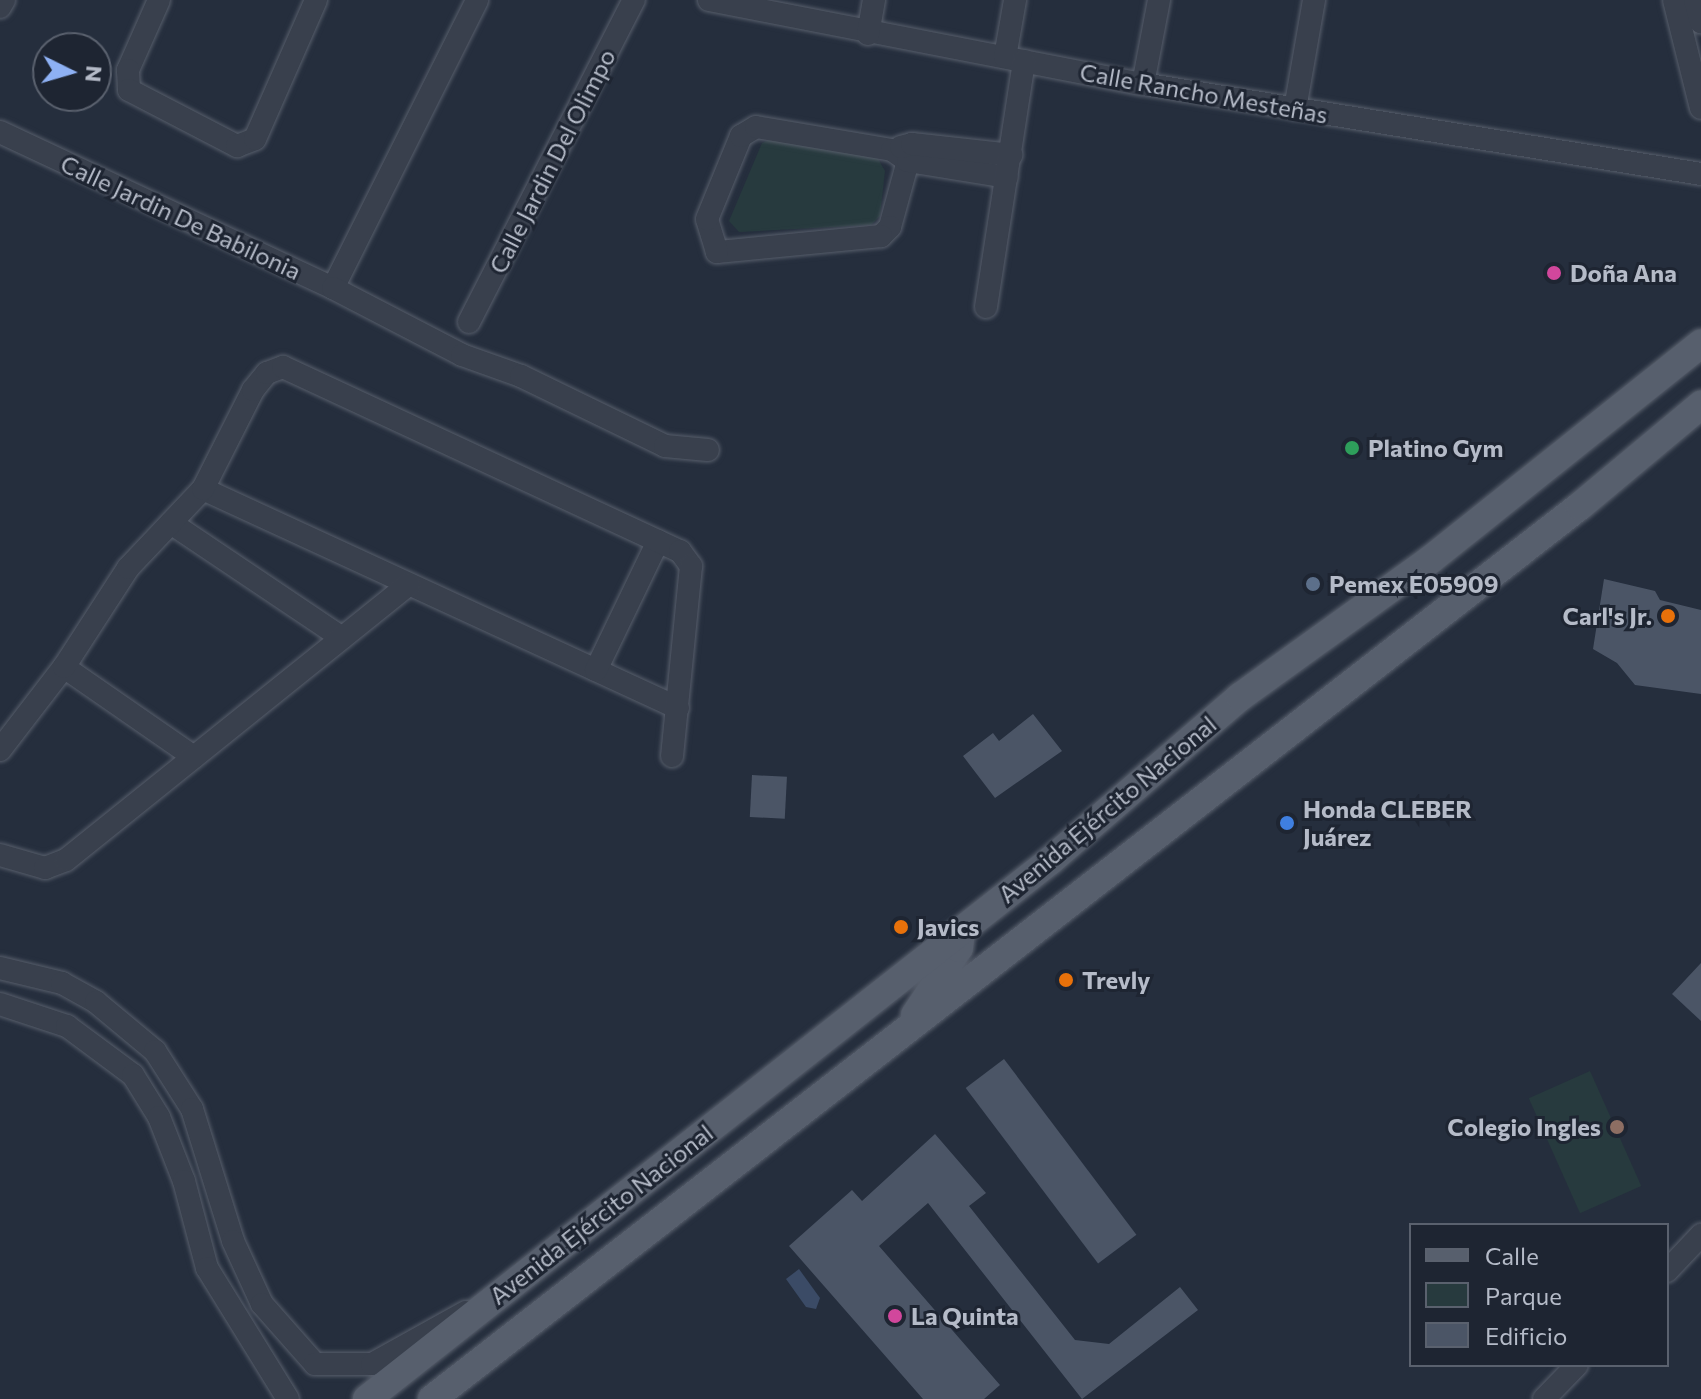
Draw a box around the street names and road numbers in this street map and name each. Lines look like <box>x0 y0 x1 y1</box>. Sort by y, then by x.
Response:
street label: Calle Jardin Del Olimpo <box>483 44 621 278</box>
street label: Calle Rancho Mesteñas <box>1078 57 1330 129</box>
street label: Calle Jardin De Babilonia <box>56 149 306 285</box>
street label: Avenida Ejército Nacional <box>992 709 1222 909</box>
street label: Avenida Ejército Nacional <box>484 1118 718 1310</box>

